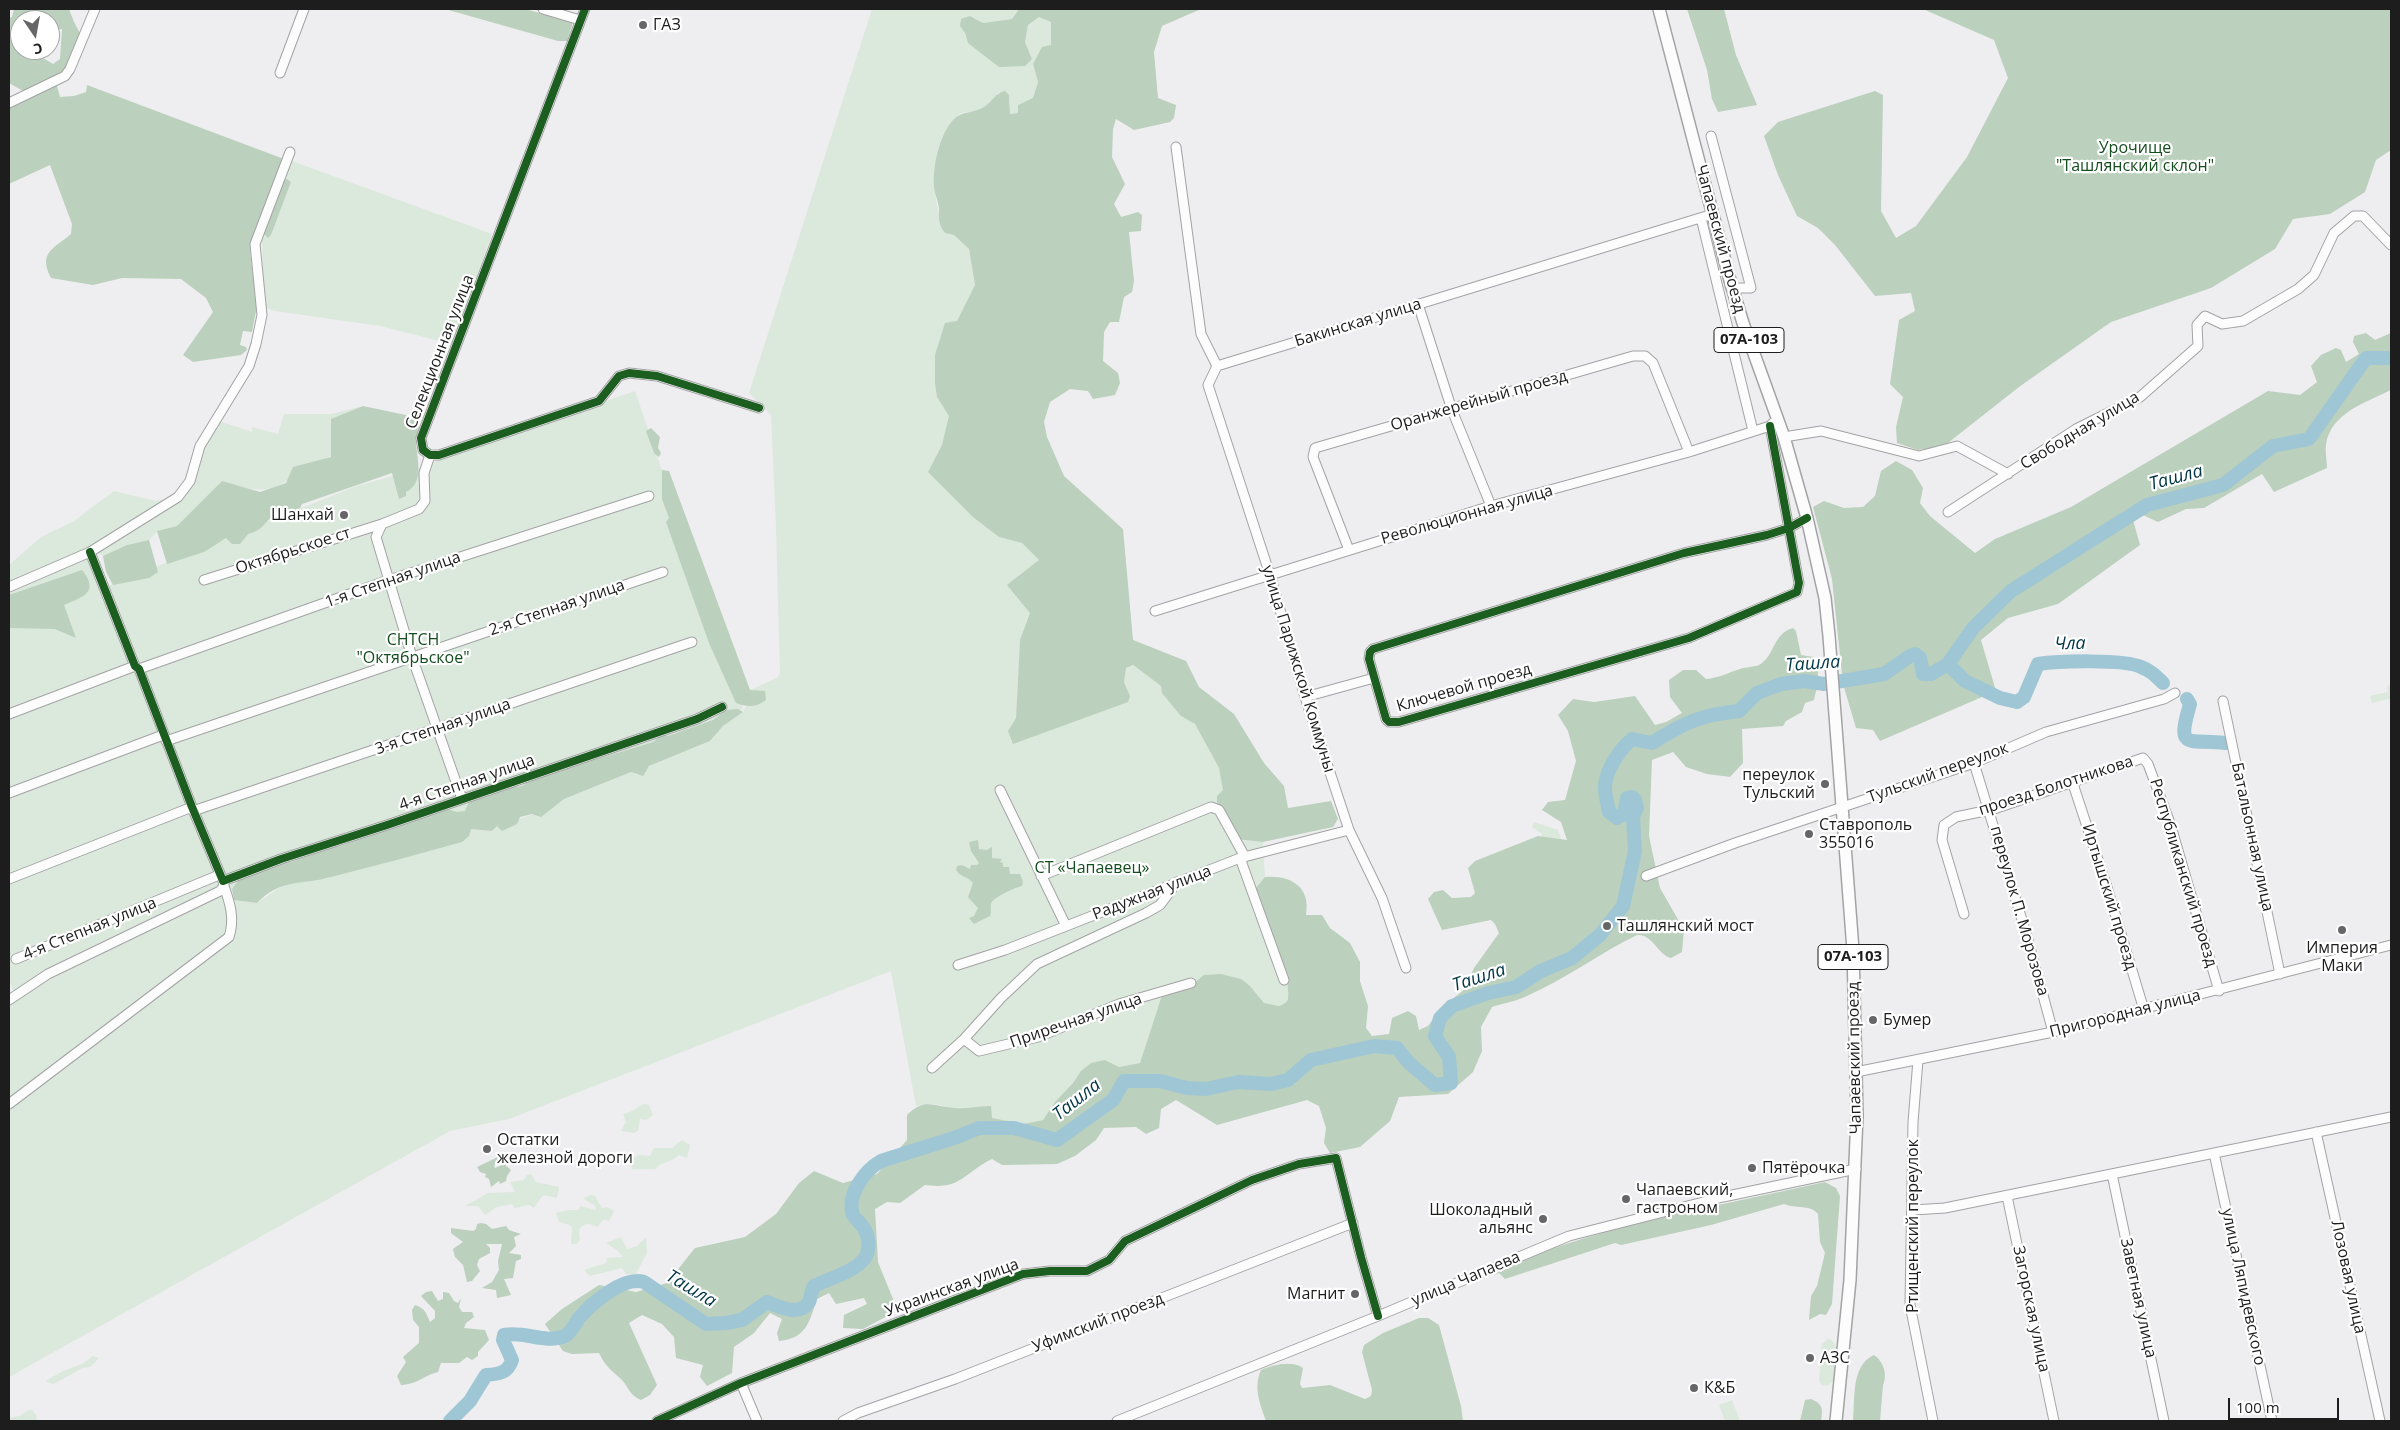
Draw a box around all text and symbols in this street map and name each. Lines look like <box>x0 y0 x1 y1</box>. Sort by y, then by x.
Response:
north arrow <box>10 10 60 60</box>
place label: ГАЗ <box>653 15 681 35</box>
marker: ГАЗ <box>637 19 649 31</box>
text: С <box>32 39 44 59</box>
park label: Урочище "Ташлянский склон" <box>2056 138 2214 176</box>
street label: Чапаевский проезд <box>1691 163 1749 315</box>
street label: Селекционная улица <box>402 272 478 432</box>
street label: Бакинская улица <box>1292 295 1424 351</box>
road number: 07А-103 <box>1714 328 1784 352</box>
street label: Оранжерейный проезд <box>1388 367 1570 435</box>
street label: Свободная улица <box>2017 388 2143 474</box>
water label: Ташла <box>2147 460 2205 496</box>
street label: Революционная улица <box>1379 481 1555 549</box>
place label: Шанхай <box>271 505 334 525</box>
marker: Шанхай <box>338 509 350 521</box>
street label: Октябрьское ст <box>233 523 353 579</box>
street label: 1-я Степная улица <box>323 548 463 612</box>
street label: улица Парижской Коммуны <box>1257 563 1339 775</box>
street label: 2-я Степная улица <box>487 576 627 640</box>
park label: СНТСН "Октябрьское" <box>356 630 470 668</box>
water label: Чла <box>2054 633 2086 655</box>
water label: Ташла <box>1785 651 1841 677</box>
street label: Ключевой проезд <box>1394 660 1534 716</box>
street label: 3-я Степная улица <box>373 695 513 759</box>
street label: Тульский переулок <box>1865 739 2011 807</box>
street label: 4-я Степная улица <box>397 751 537 815</box>
street label: проезд Болотникова <box>1976 752 2136 820</box>
street label: Батальонная улица <box>2227 761 2277 913</box>
place label: переулок Тульский <box>1742 765 1815 803</box>
street label: Республиканский проезд <box>2145 776 2221 970</box>
marker: переулок Тульский <box>1819 778 1831 790</box>
place label: Ставрополь 355016 <box>1819 815 1912 853</box>
street label: Иртышский проезд <box>2078 822 2140 972</box>
street label: переулок П. Морозова <box>1986 824 2052 998</box>
marker: Ставрополь 355016 <box>1803 828 1815 840</box>
park label: СТ «Чапаевец» <box>1035 858 1149 878</box>
street label: Радужная улица <box>1090 862 1214 924</box>
street label: 4-я Степная улица <box>21 893 159 965</box>
place label: Ташлянский мост <box>1617 916 1754 936</box>
marker: Ташлянский мост <box>1601 920 1613 932</box>
marker: Империя Маки <box>2336 924 2348 936</box>
place label: Империя Маки <box>2306 938 2378 976</box>
road number: 07А-103 <box>1818 944 1888 970</box>
water label: Ташла <box>1450 959 1508 997</box>
street label: Чапаевский проезд <box>1844 982 1866 1134</box>
street label: Пригородная улица <box>2047 986 2203 1042</box>
street label: Приречная улица <box>1007 989 1145 1053</box>
place label: Бумер <box>1883 1010 1931 1030</box>
marker: Бумер <box>1867 1014 1879 1026</box>
water label: Ташла <box>1049 1075 1105 1125</box>
place label: Остатки железной дороги <box>497 1130 633 1168</box>
street label: Ртищенский переулок <box>1903 1139 1923 1313</box>
marker: Остатки железной дороги <box>481 1143 493 1155</box>
place label: Пятёрочка <box>1762 1158 1845 1178</box>
marker: Пятёрочка <box>1746 1162 1758 1174</box>
place label: Чапаевский, гастроном <box>1636 1180 1733 1218</box>
marker: Чапаевский, гастроном <box>1620 1193 1632 1205</box>
place label: Шоколадный альянс <box>1429 1200 1533 1238</box>
street label: улица Ляпидевского <box>2217 1207 2269 1367</box>
marker: Шоколадный альянс <box>1537 1213 1549 1225</box>
street label: Лозовая улица <box>2327 1218 2369 1336</box>
street label: Заветная улица <box>2116 1236 2160 1360</box>
street label: Загорская улица <box>2008 1244 2054 1374</box>
street label: улица Чапаева <box>1409 1247 1523 1311</box>
street label: Украинская улица <box>882 1255 1022 1321</box>
water label: Ташла <box>662 1266 720 1312</box>
place label: Магнит <box>1287 1284 1345 1304</box>
marker: Магнит <box>1349 1288 1361 1300</box>
street label: Уфимский проезд <box>1030 1289 1166 1357</box>
place label: АЗС <box>1820 1348 1850 1368</box>
marker: АЗС <box>1804 1352 1816 1364</box>
place label: К&Б <box>1704 1378 1735 1398</box>
marker: К&Б <box>1688 1382 1700 1394</box>
scale bar <box>2230 1388 2341 1420</box>
text: 100 m <box>2236 1397 2280 1417</box>

